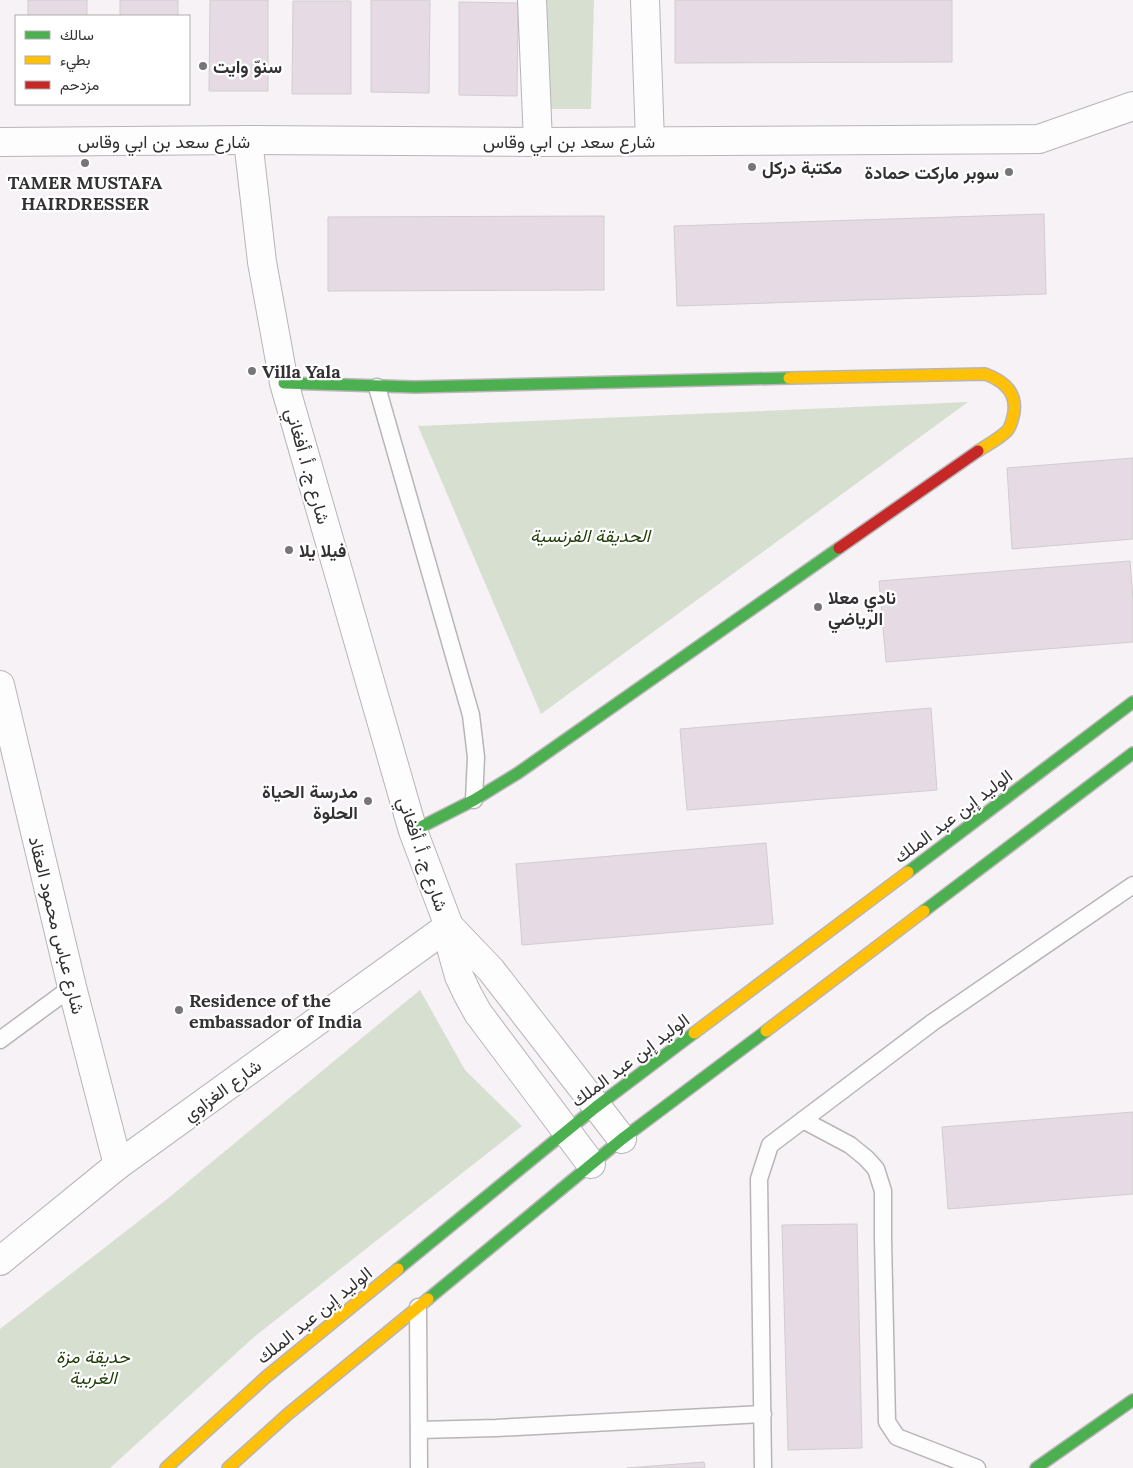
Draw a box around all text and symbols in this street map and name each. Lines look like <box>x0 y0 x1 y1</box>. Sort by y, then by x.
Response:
legend <box>15 15 190 105</box>
text: سالك <box>60 25 94 44</box>
text: بطيء <box>60 50 90 73</box>
place label: سنوّ وايت <box>213 55 282 78</box>
marker: سنوّ وايت <box>197 60 209 72</box>
text: مزدحم <box>60 75 99 95</box>
street label: شارع سعد بن ابي وقاس <box>78 130 250 157</box>
street label: شارع سعد بن ابي وقاس <box>483 130 655 157</box>
place label: مكتبة دركل <box>762 156 842 179</box>
marker: TAMER MUSTAFA HAIRDRESSER <box>79 157 91 169</box>
marker: مكتبة دركل <box>746 161 758 173</box>
place label: سوبر ماركت حمادة <box>865 161 999 184</box>
marker: سوبر ماركت حمادة <box>1003 166 1015 178</box>
place label: TAMER MUSTAFA HAIRDRESSER <box>8 171 162 215</box>
place label: Villa Yala <box>262 360 341 383</box>
marker: Villa Yala <box>246 365 258 377</box>
street label: شارع ج. أ. أفغاني <box>277 405 336 528</box>
park label: الحديقة الفرنسية <box>530 524 652 547</box>
place label: فيلا يلا <box>299 539 347 562</box>
marker: فيلا يلا <box>283 544 295 556</box>
place label: نادي معلا الرياضي <box>828 586 896 634</box>
marker: نادي معلا الرياضي <box>812 601 824 613</box>
street label: الوليد إبن عبد الملك <box>889 764 1017 869</box>
place label: مدرسة الحياة الحلوة <box>262 780 358 824</box>
street label: شارع ج. أ. أفغاني <box>389 794 453 916</box>
marker: مدرسة الحياة الحلوة <box>362 795 374 807</box>
street label: شارع عباس محمود العقاد <box>23 834 90 1017</box>
place label: Residence of the embassador of India <box>189 989 363 1033</box>
marker: Residence of the embassador of India <box>173 1004 185 1016</box>
street label: الوليد إبن عبد الملك <box>566 1008 694 1113</box>
street label: شارع الغزاوي <box>178 1054 268 1129</box>
street label: الوليد إبن عبد الملك <box>251 1261 377 1369</box>
park label: حديقة مزة الغربية <box>56 1345 131 1389</box>

